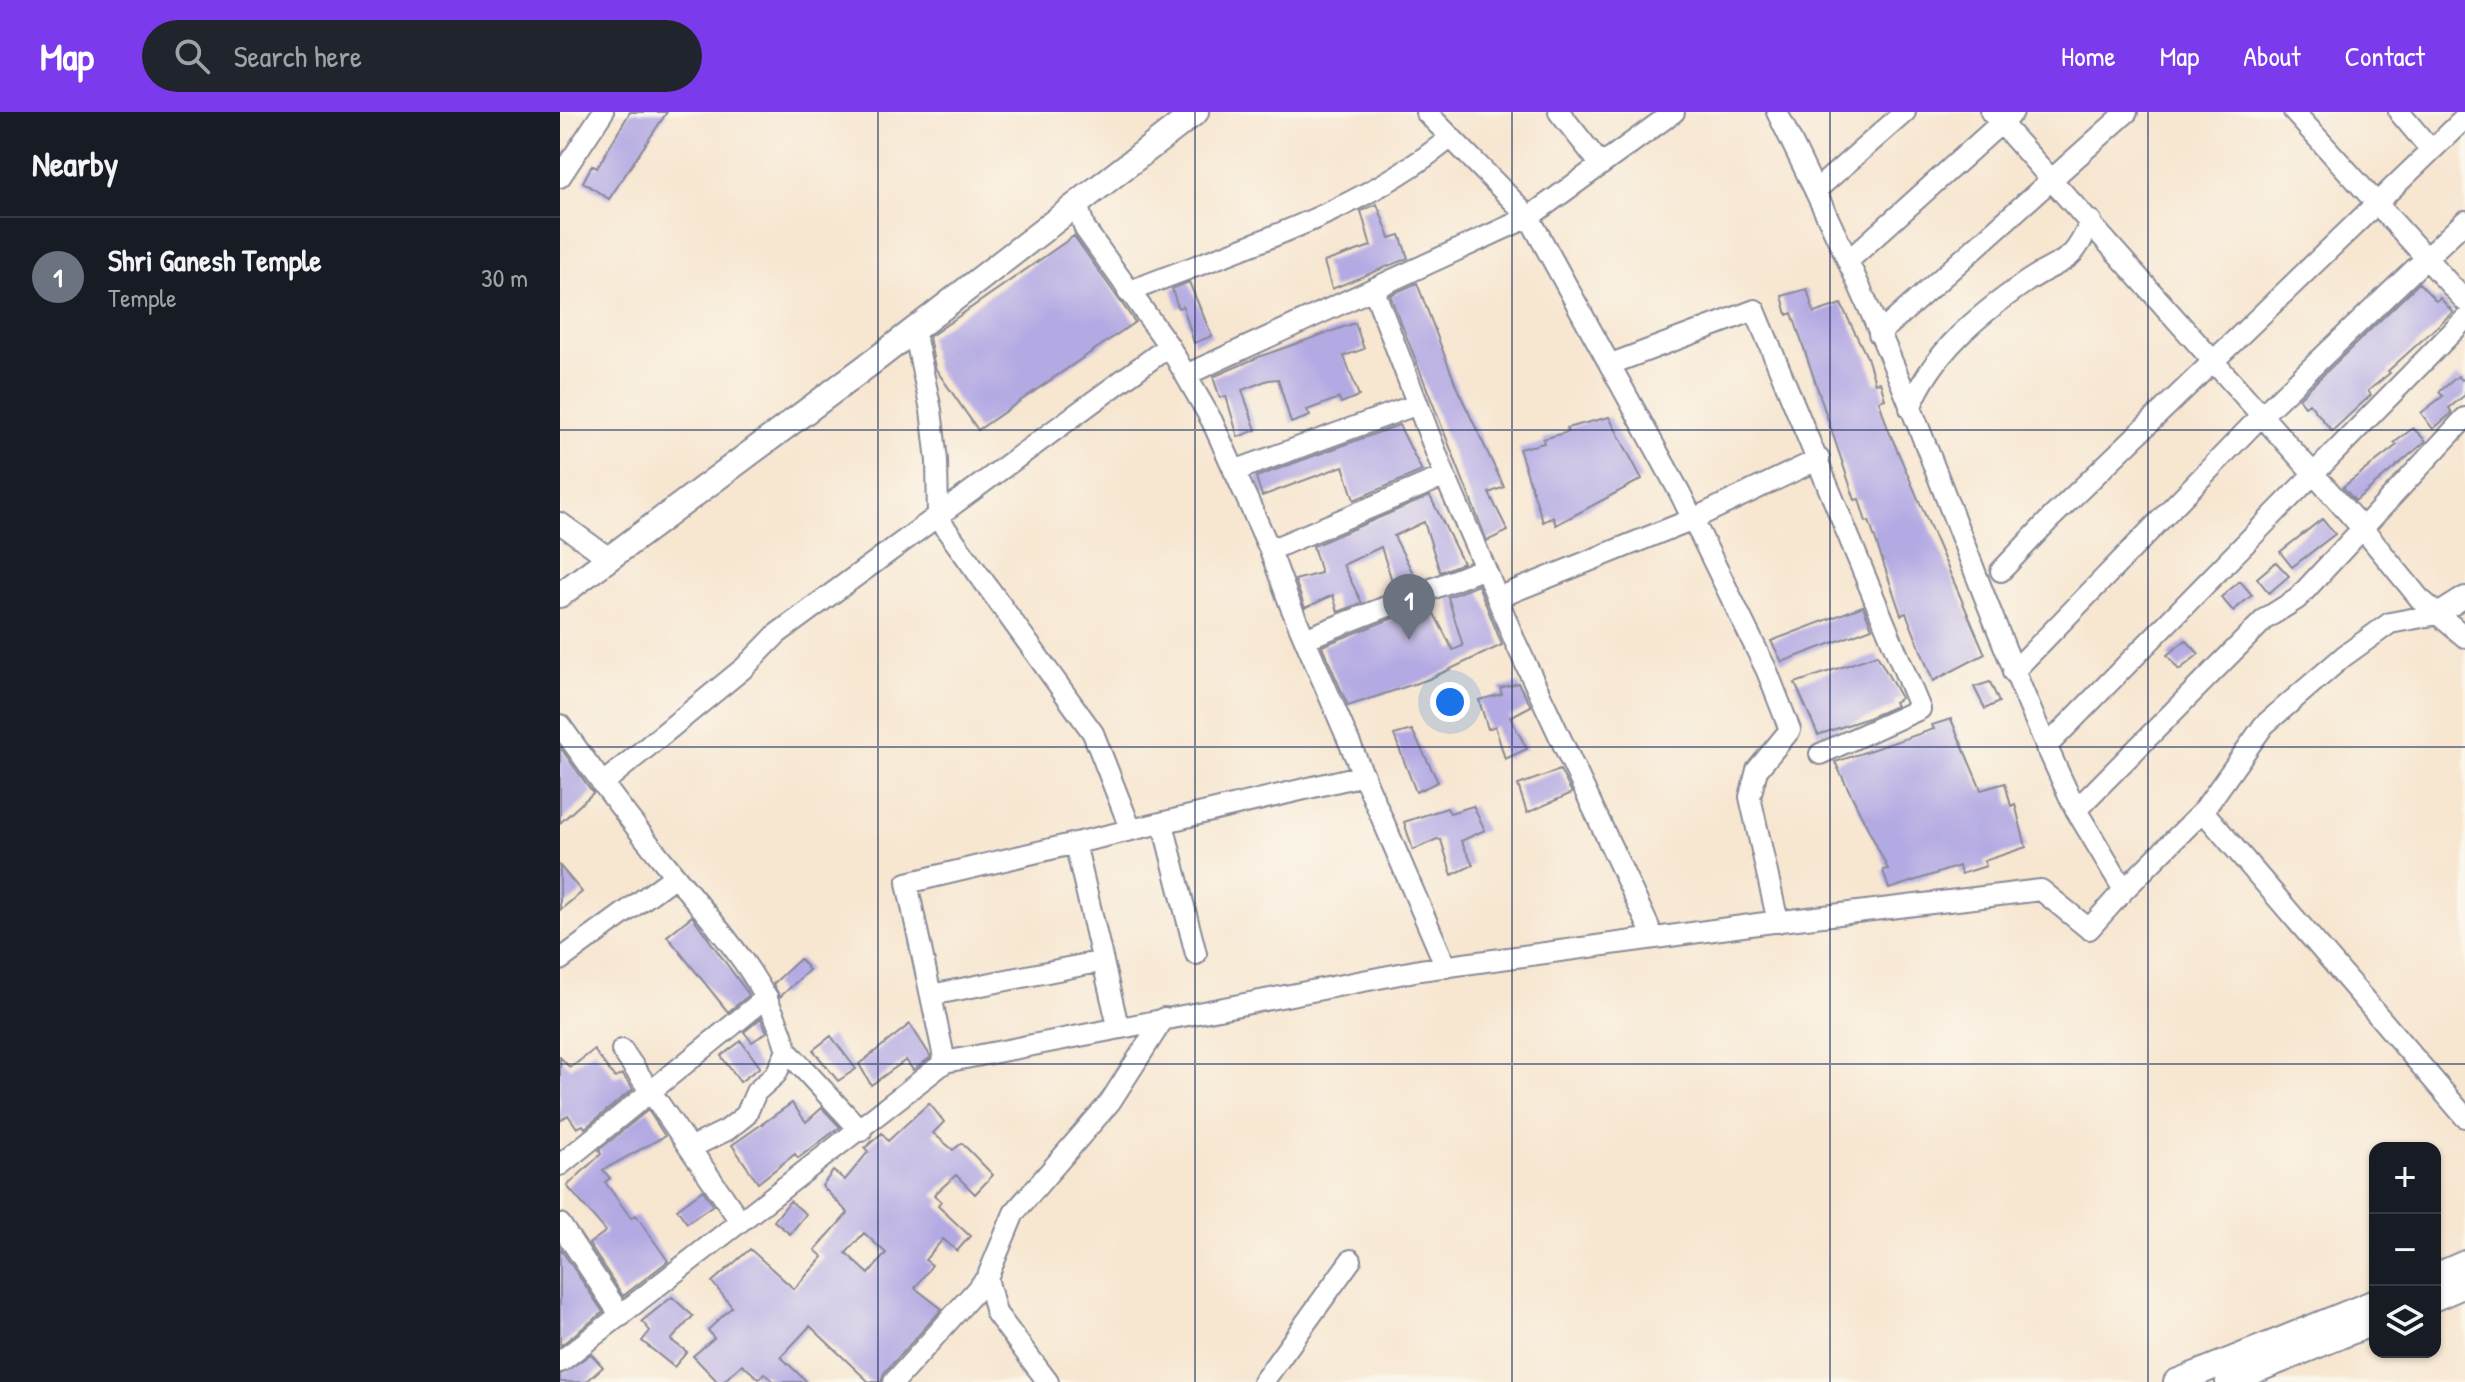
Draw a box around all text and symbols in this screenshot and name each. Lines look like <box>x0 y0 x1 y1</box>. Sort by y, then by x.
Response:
search box <box>142 20 702 92</box>
text: Map <box>40 30 94 82</box>
icon: search <box>170 34 214 78</box>
text: Search here <box>234 36 362 76</box>
text: Home <box>2061 37 2116 75</box>
text: Map <box>2160 37 2199 75</box>
text: About <box>2243 37 2301 75</box>
text: Contact <box>2345 37 2425 75</box>
text: Nearby <box>32 141 118 187</box>
text: Shri Ganesh Temple <box>108 240 321 280</box>
text: 1 <box>53 260 63 295</box>
text: 30 m <box>481 260 528 295</box>
text: Temple <box>108 280 177 315</box>
pin: 1 <box>1383 574 1435 640</box>
your location <box>1430 682 1470 722</box>
map controls <box>2369 1142 2441 1358</box>
button: + <box>2369 1142 2441 1214</box>
button: − <box>2369 1214 2441 1286</box>
button: layers <box>2369 1286 2441 1358</box>

